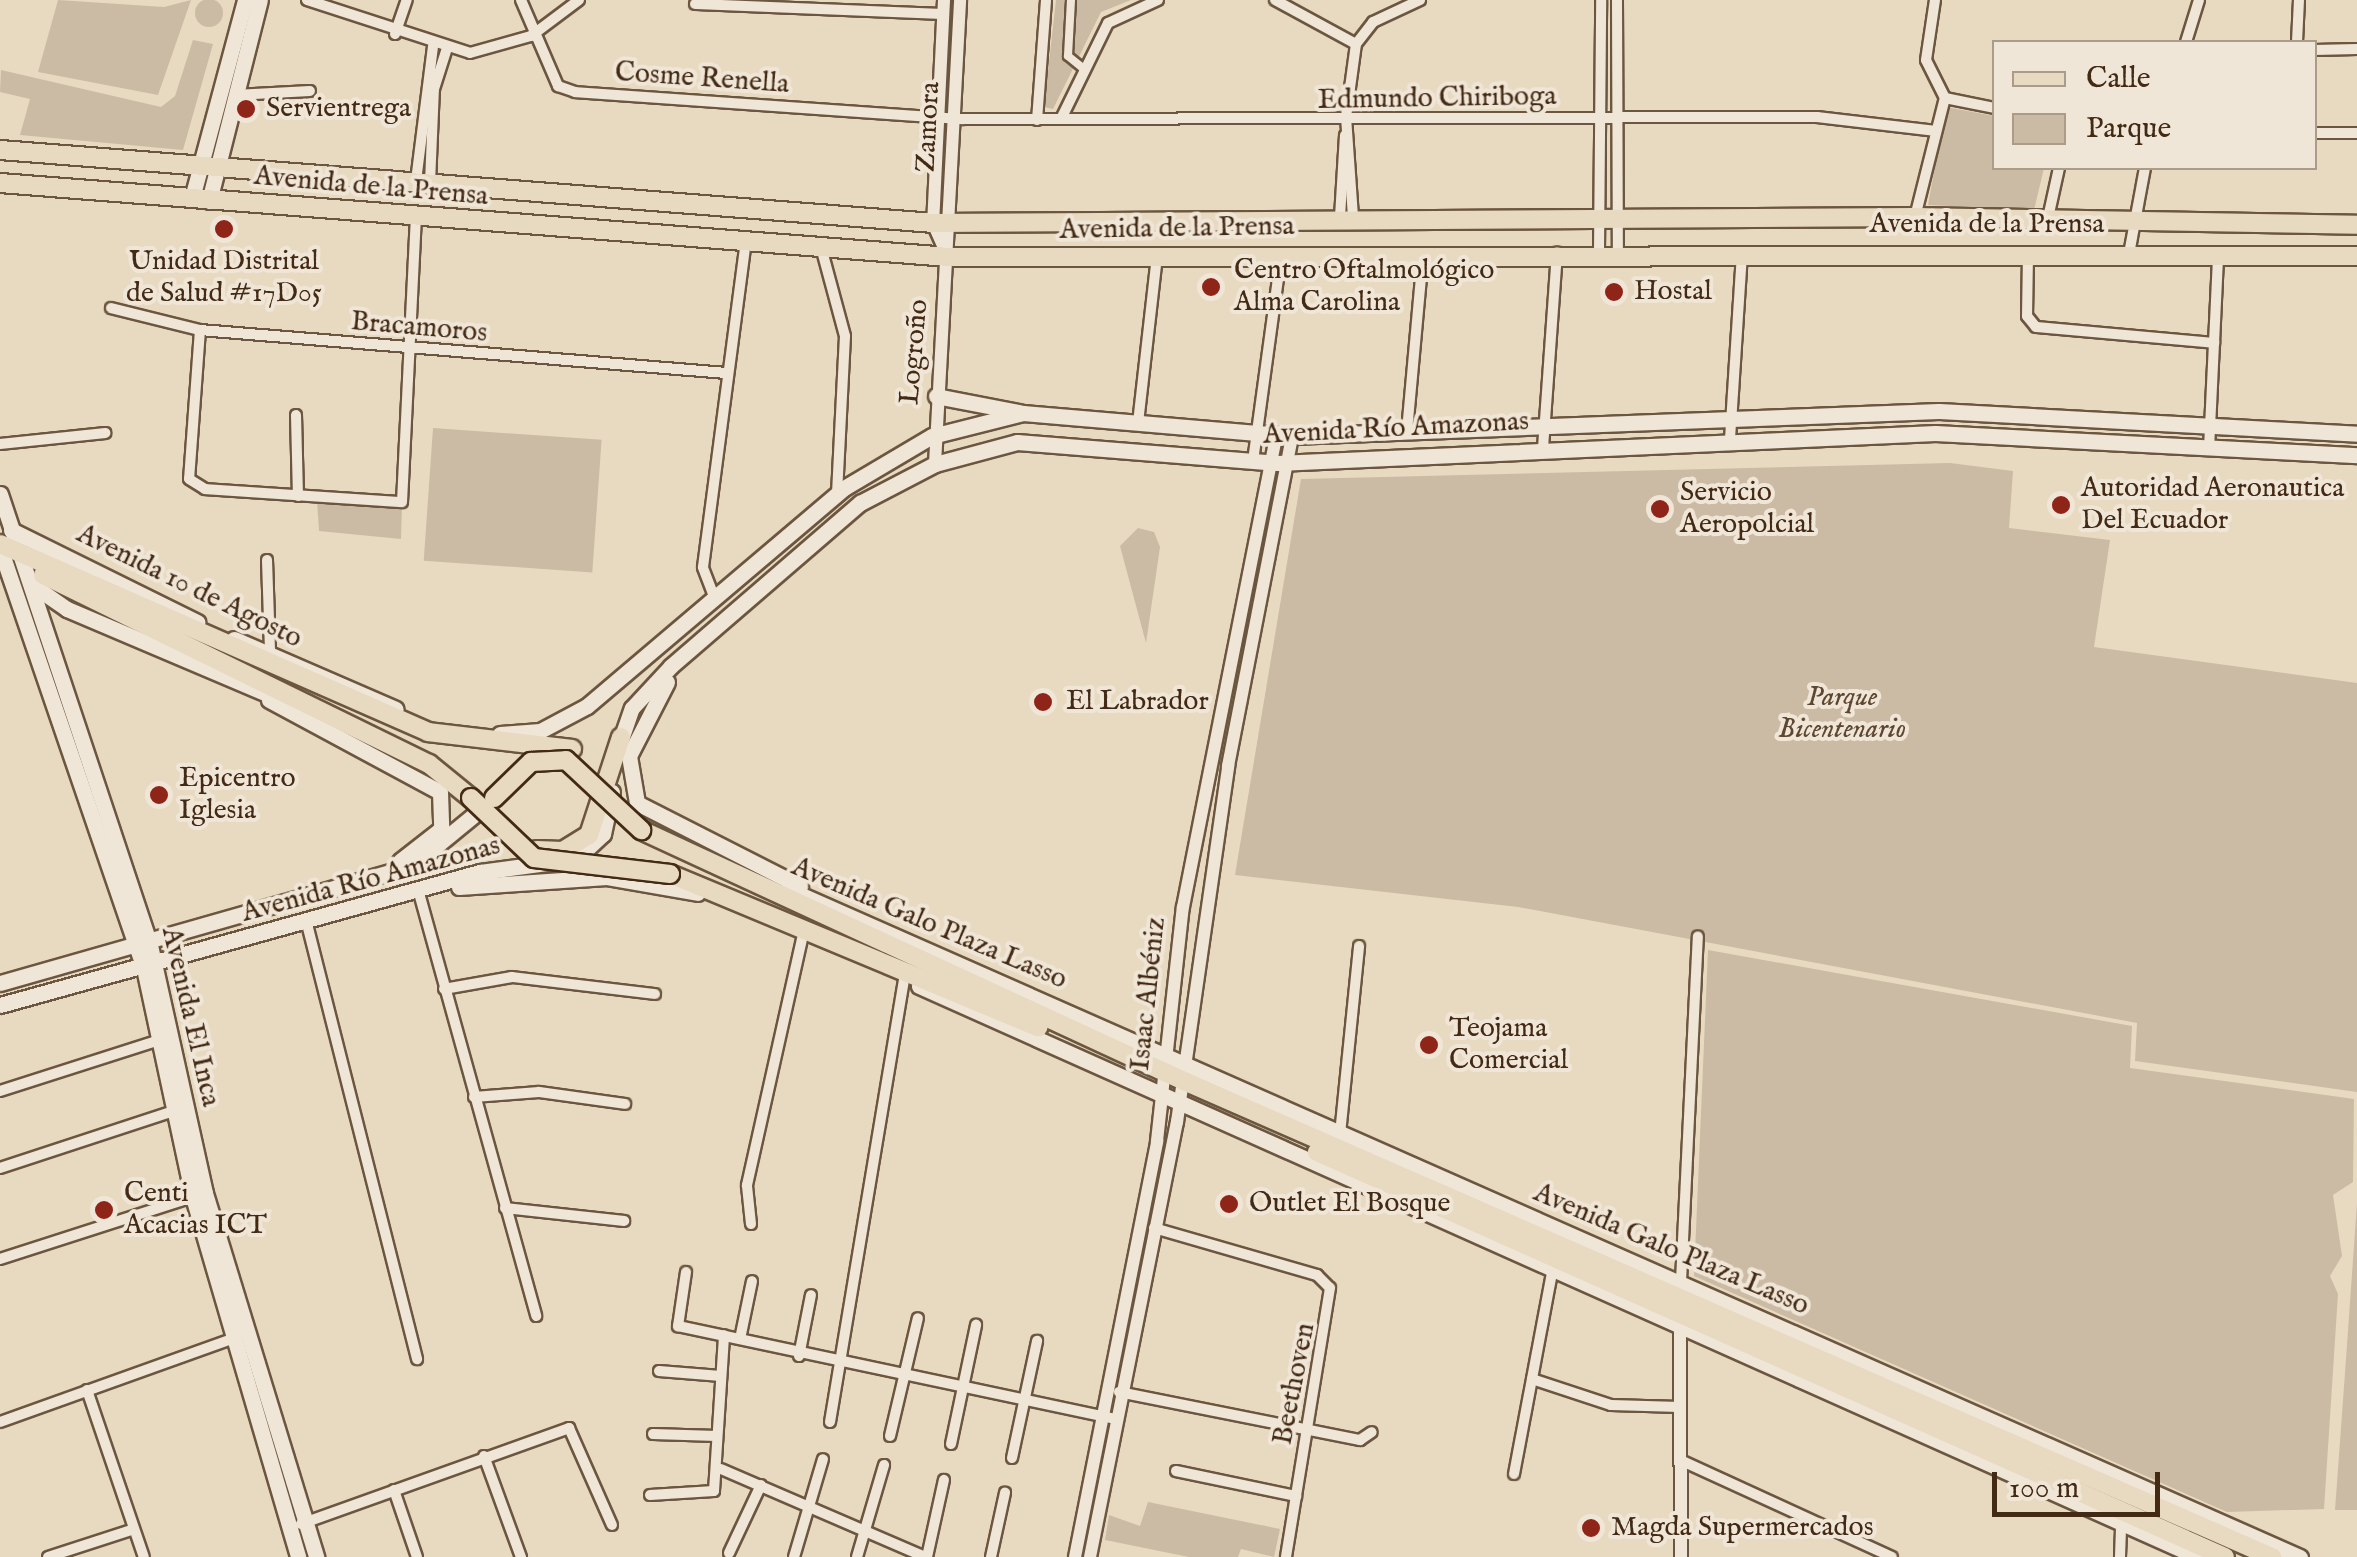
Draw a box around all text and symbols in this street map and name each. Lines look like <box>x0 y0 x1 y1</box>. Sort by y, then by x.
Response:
legend <box>1992 40 2317 170</box>
street label: Cosme Renella <box>614 56 790 102</box>
text: Calle <box>2086 60 2150 98</box>
street label: Edmundo Chiriboga <box>1317 80 1557 118</box>
street label: Zamora <box>910 81 948 173</box>
place label: Servientrega <box>266 92 411 126</box>
marker: Servientrega <box>235 98 257 120</box>
text: Parque <box>2086 110 2171 148</box>
street label: Avenida de la Prensa <box>253 160 489 214</box>
street label: Avenida de la Prensa <box>1870 208 2104 242</box>
street label: Avenida de la Prensa <box>1059 210 1295 248</box>
marker: Unidad Distrital de Salud #17D05 <box>213 218 235 240</box>
place label: Unidad Distrital de Salud #17D05 <box>126 245 322 311</box>
place label: Centro Oftalmológico Alma Carolina <box>1234 254 1494 320</box>
marker: Centro Oftalmológico Alma Carolina <box>1198 274 1224 300</box>
place label: Hostal <box>1634 275 1712 309</box>
marker: Hostal <box>1603 281 1625 303</box>
street label: Logroño <box>894 298 936 406</box>
street label: Bracamoros <box>349 305 489 351</box>
street label: Avenida Río Amazonas <box>1262 405 1530 453</box>
place label: Autoridad Aeronautica Del Ecuador <box>2081 472 2344 538</box>
place label: Servicio Aeropolcial <box>1680 476 1814 542</box>
marker: Autoridad Aeronautica Del Ecuador <box>2050 494 2072 516</box>
marker: Servicio Aeropolcial <box>1649 498 1671 520</box>
street label: Avenida 10 de Agosto <box>71 518 307 656</box>
park label: Parque Bicentenario <box>1778 681 1906 747</box>
place label: El Labrador <box>1066 685 1209 719</box>
marker: El Labrador <box>1030 689 1056 715</box>
place label: Epicentro Iglesia <box>179 762 296 828</box>
marker: Epicentro Iglesia <box>148 784 170 806</box>
street label: Avenida Río Amazonas <box>238 829 504 931</box>
street label: Avenida Galo Plaza Lasso <box>786 851 1072 997</box>
street label: Isaac Albéniz <box>1124 916 1174 1072</box>
street label: Avenida El Inca <box>153 924 227 1110</box>
place label: Teojama Comercial <box>1449 1012 1568 1078</box>
marker: Teojama Comercial <box>1418 1034 1440 1056</box>
place label: Centi Acacias ICT <box>124 1177 267 1243</box>
street label: Avenida Galo Plaza Lasso <box>1528 1177 1814 1323</box>
place label: Outlet El Bosque <box>1249 1187 1450 1221</box>
marker: Outlet El Bosque <box>1218 1193 1240 1215</box>
marker: Centi Acacias ICT <box>93 1199 115 1221</box>
street label: Beethoven <box>1267 1320 1323 1448</box>
scale bar <box>1997 1452 2164 1514</box>
text: 100 m <box>2009 1470 2079 1508</box>
place label: Magda Supermercados <box>1611 1511 1873 1545</box>
marker: Magda Supermercados <box>1580 1517 1602 1539</box>

